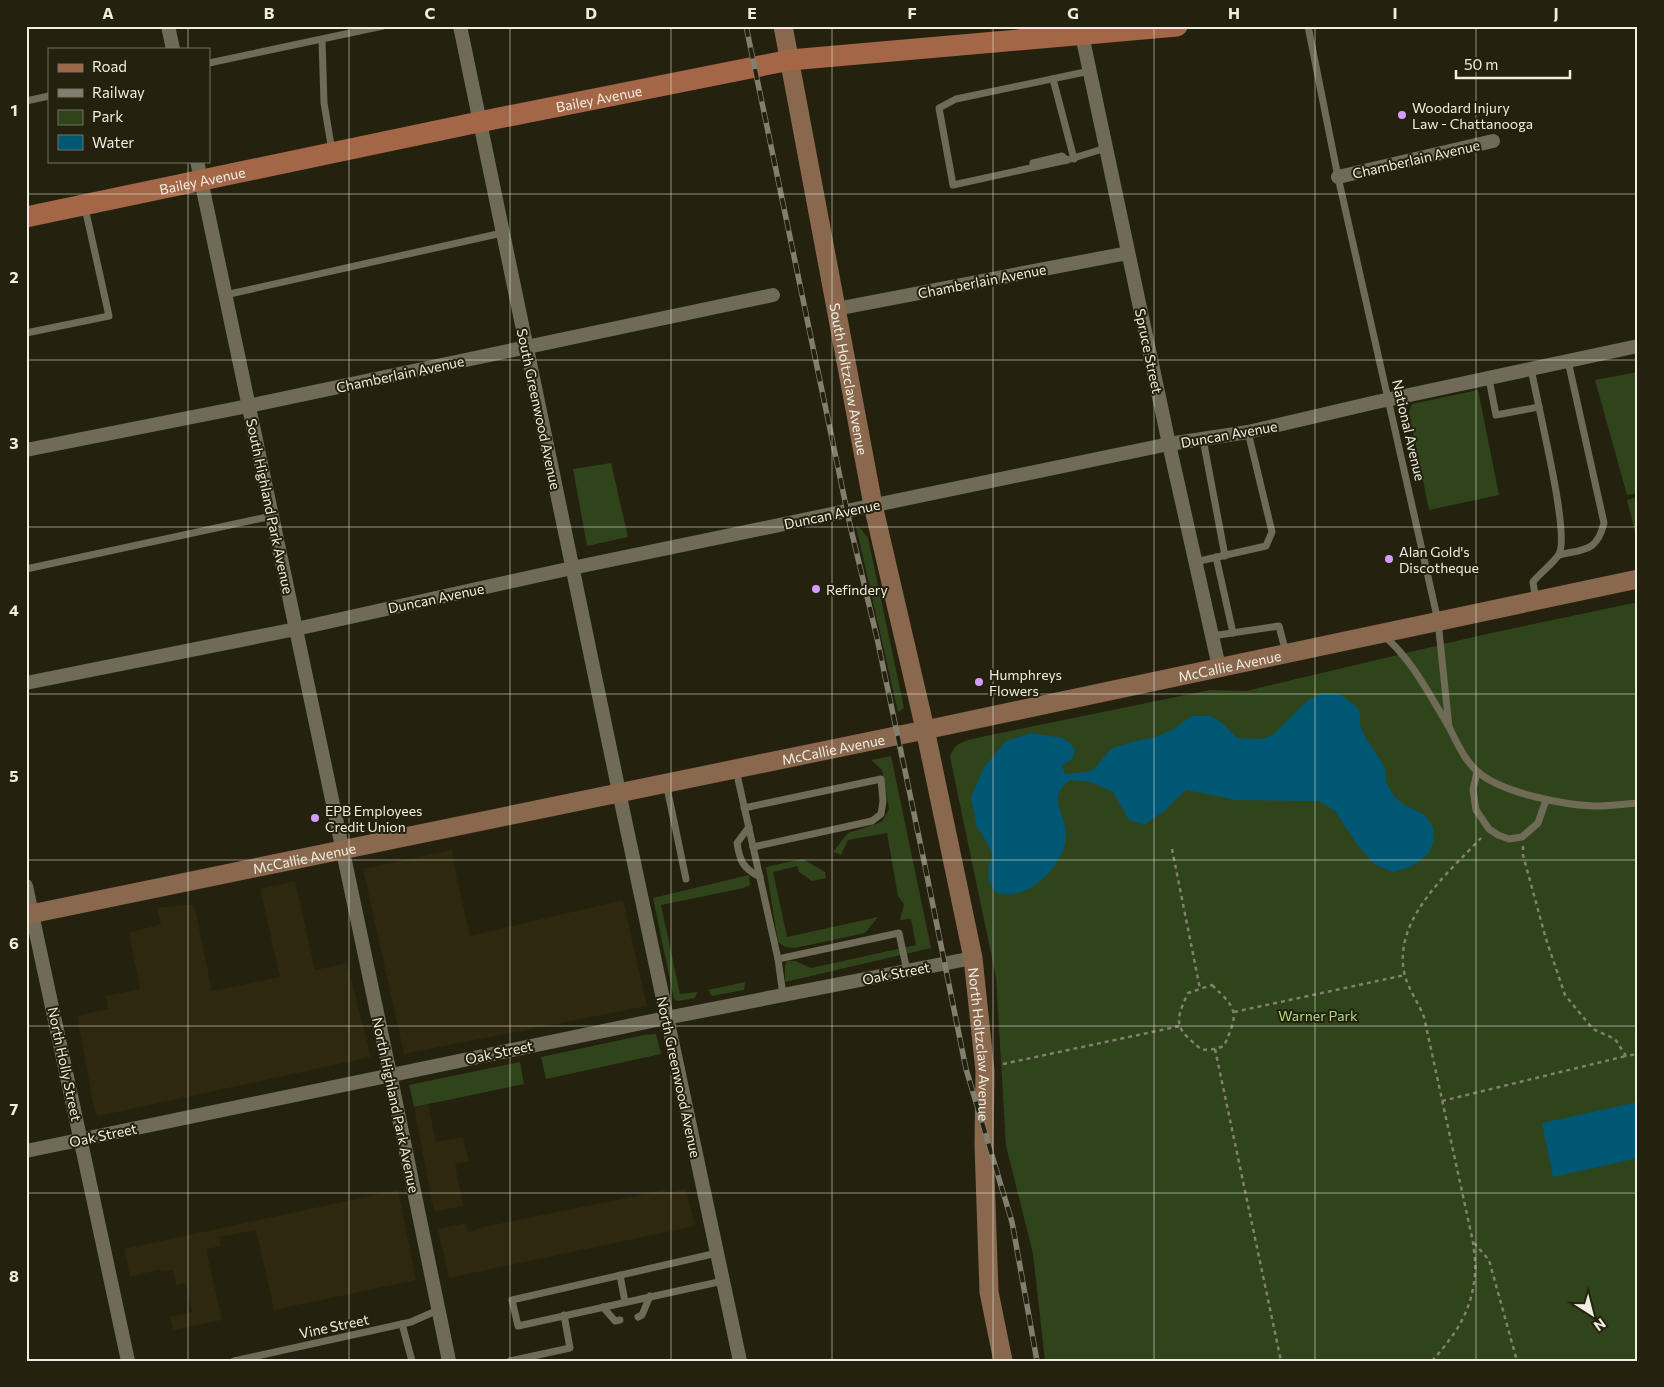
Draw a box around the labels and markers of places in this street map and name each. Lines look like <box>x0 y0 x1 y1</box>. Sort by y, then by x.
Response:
place label: Woodard Injury Law - Chattanooga <box>1412 99 1533 132</box>
marker: Woodard Injury Law - Chattanooga <box>1396 109 1408 121</box>
place label: Alan Gold's Discotheque <box>1399 543 1479 576</box>
marker: Alan Gold's Discotheque <box>1383 553 1395 565</box>
place label: Refindery <box>826 581 888 598</box>
marker: Refindery <box>810 583 822 595</box>
place label: Humphreys Flowers <box>989 666 1062 699</box>
marker: Humphreys Flowers <box>973 676 985 688</box>
place label: EPB Employees Credit Union <box>325 802 422 835</box>
marker: EPB Employees Credit Union <box>309 812 321 824</box>

